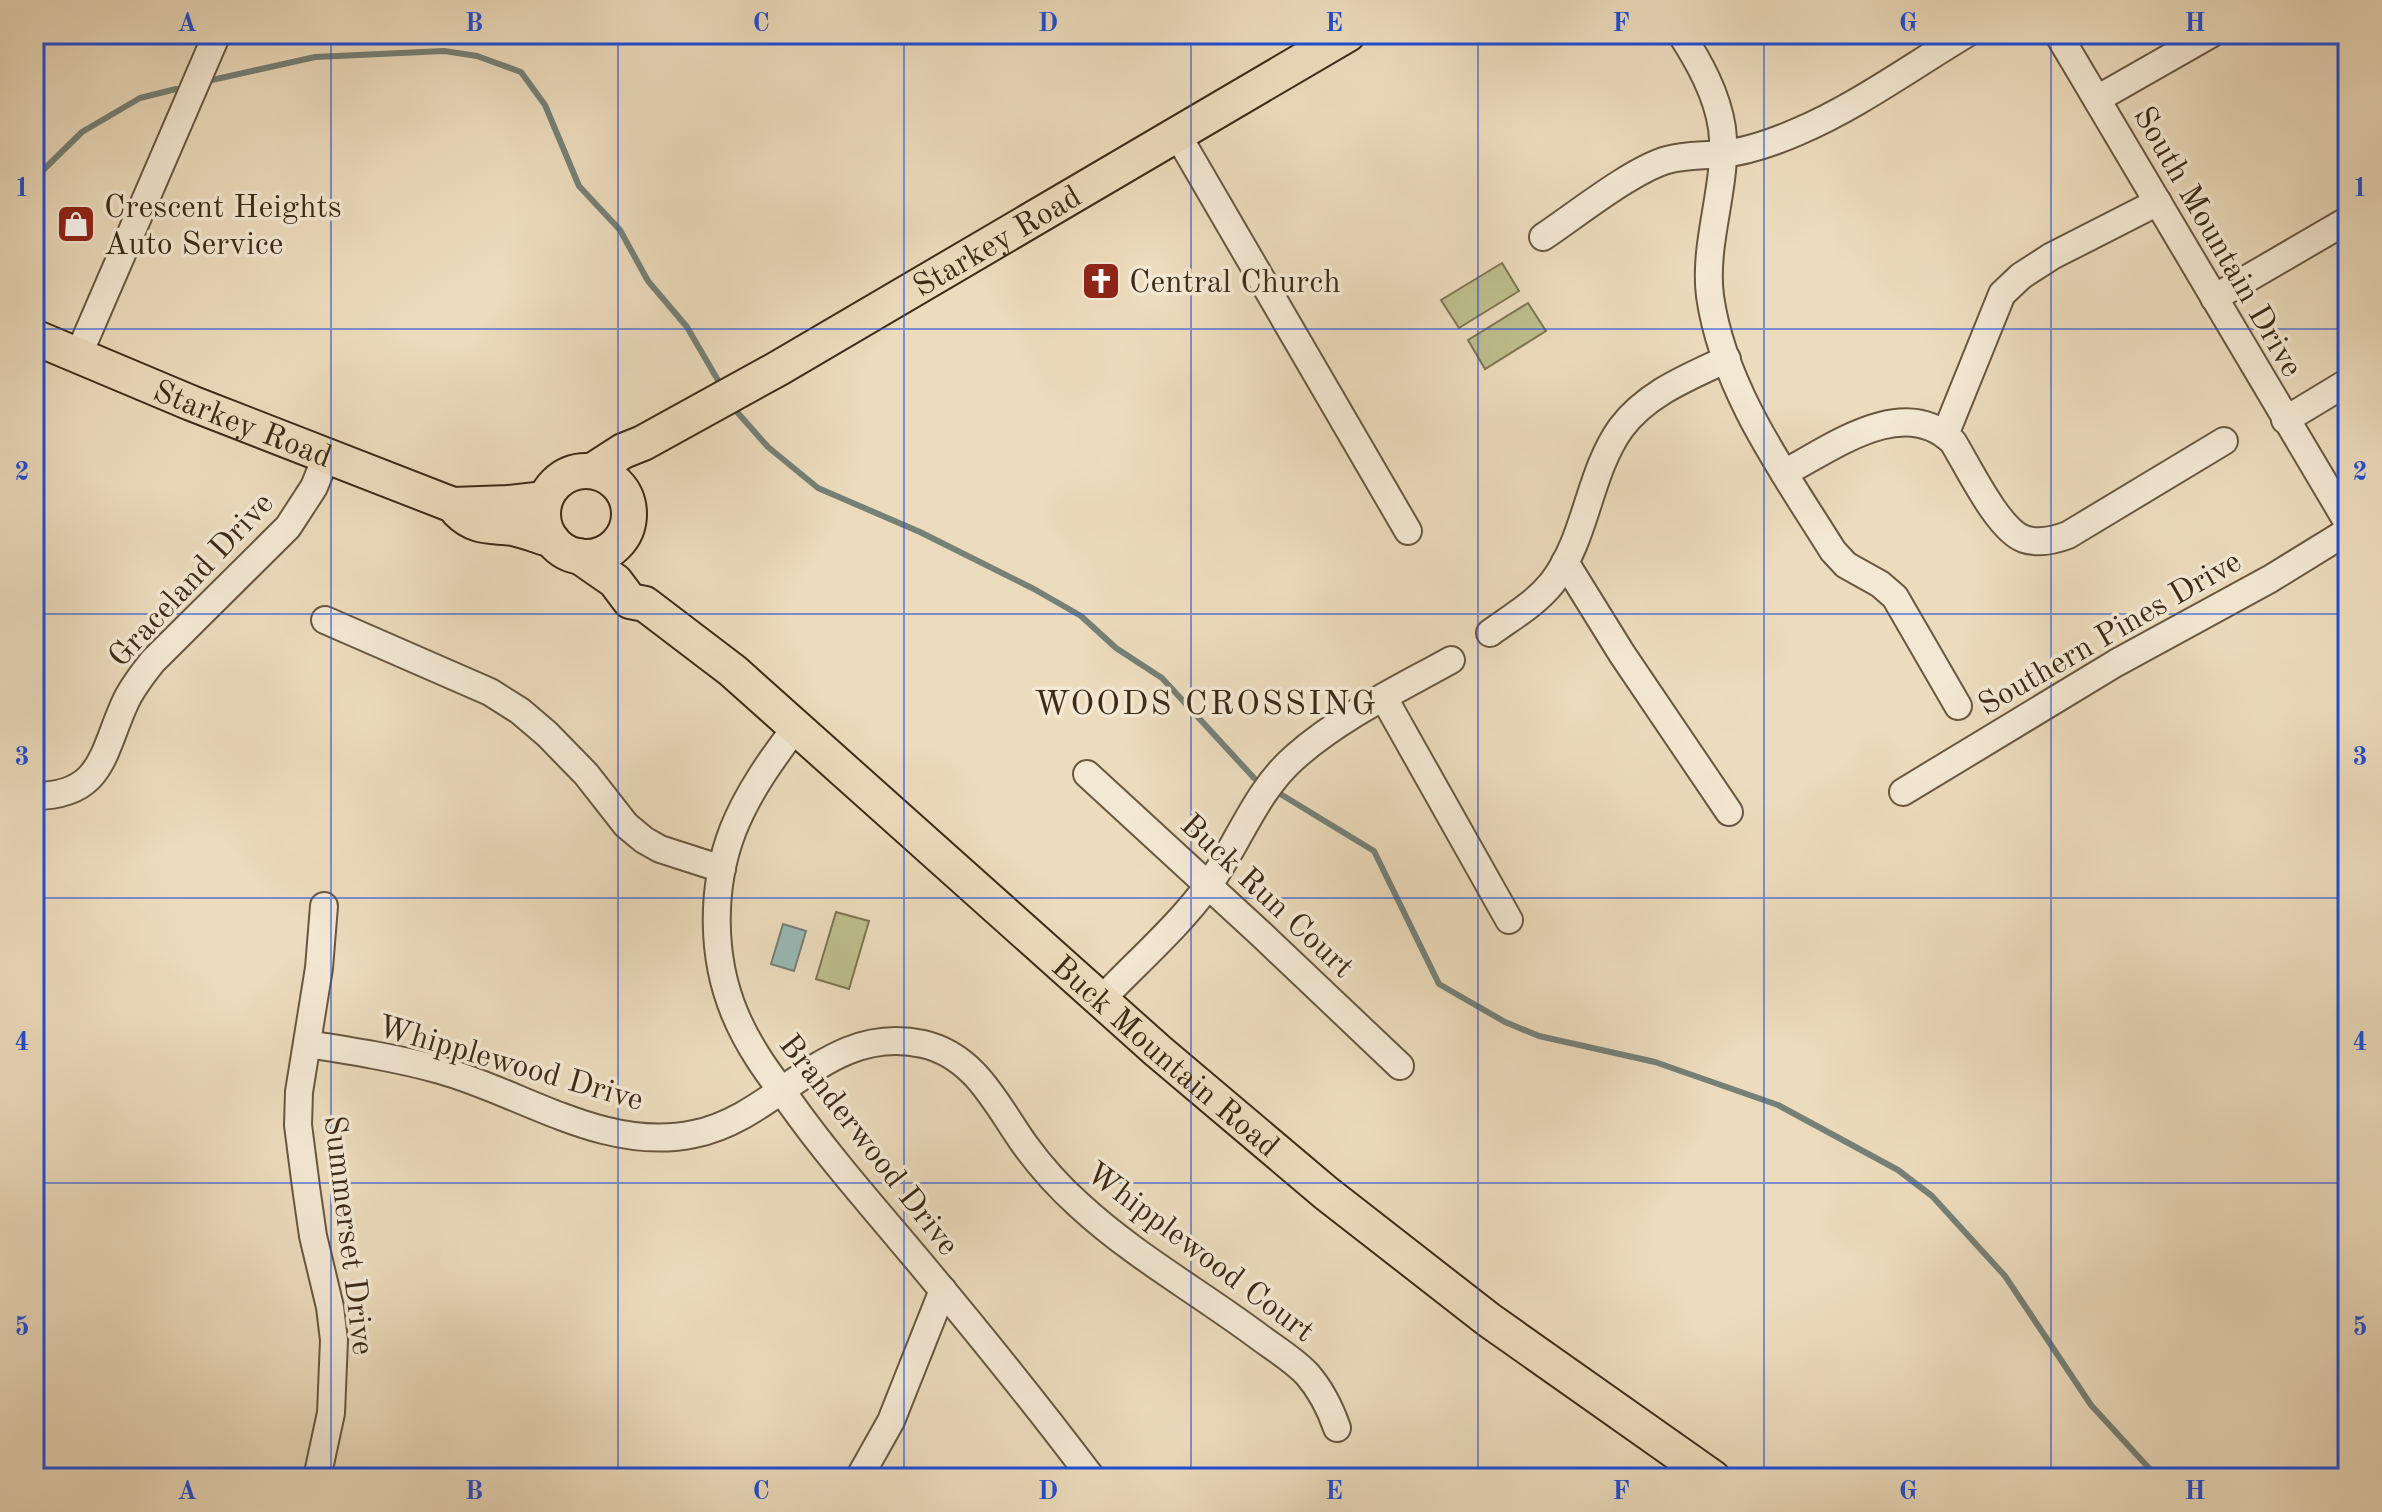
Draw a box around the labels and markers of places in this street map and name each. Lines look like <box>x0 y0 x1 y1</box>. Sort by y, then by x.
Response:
place label: Crescent Heights Auto Service <box>104 193 342 262</box>
shop icon: Crescent Heights Auto Service <box>55 203 97 245</box>
church icon: Central Church <box>1080 260 1122 302</box>
place label: Central Church <box>1129 268 1341 300</box>

